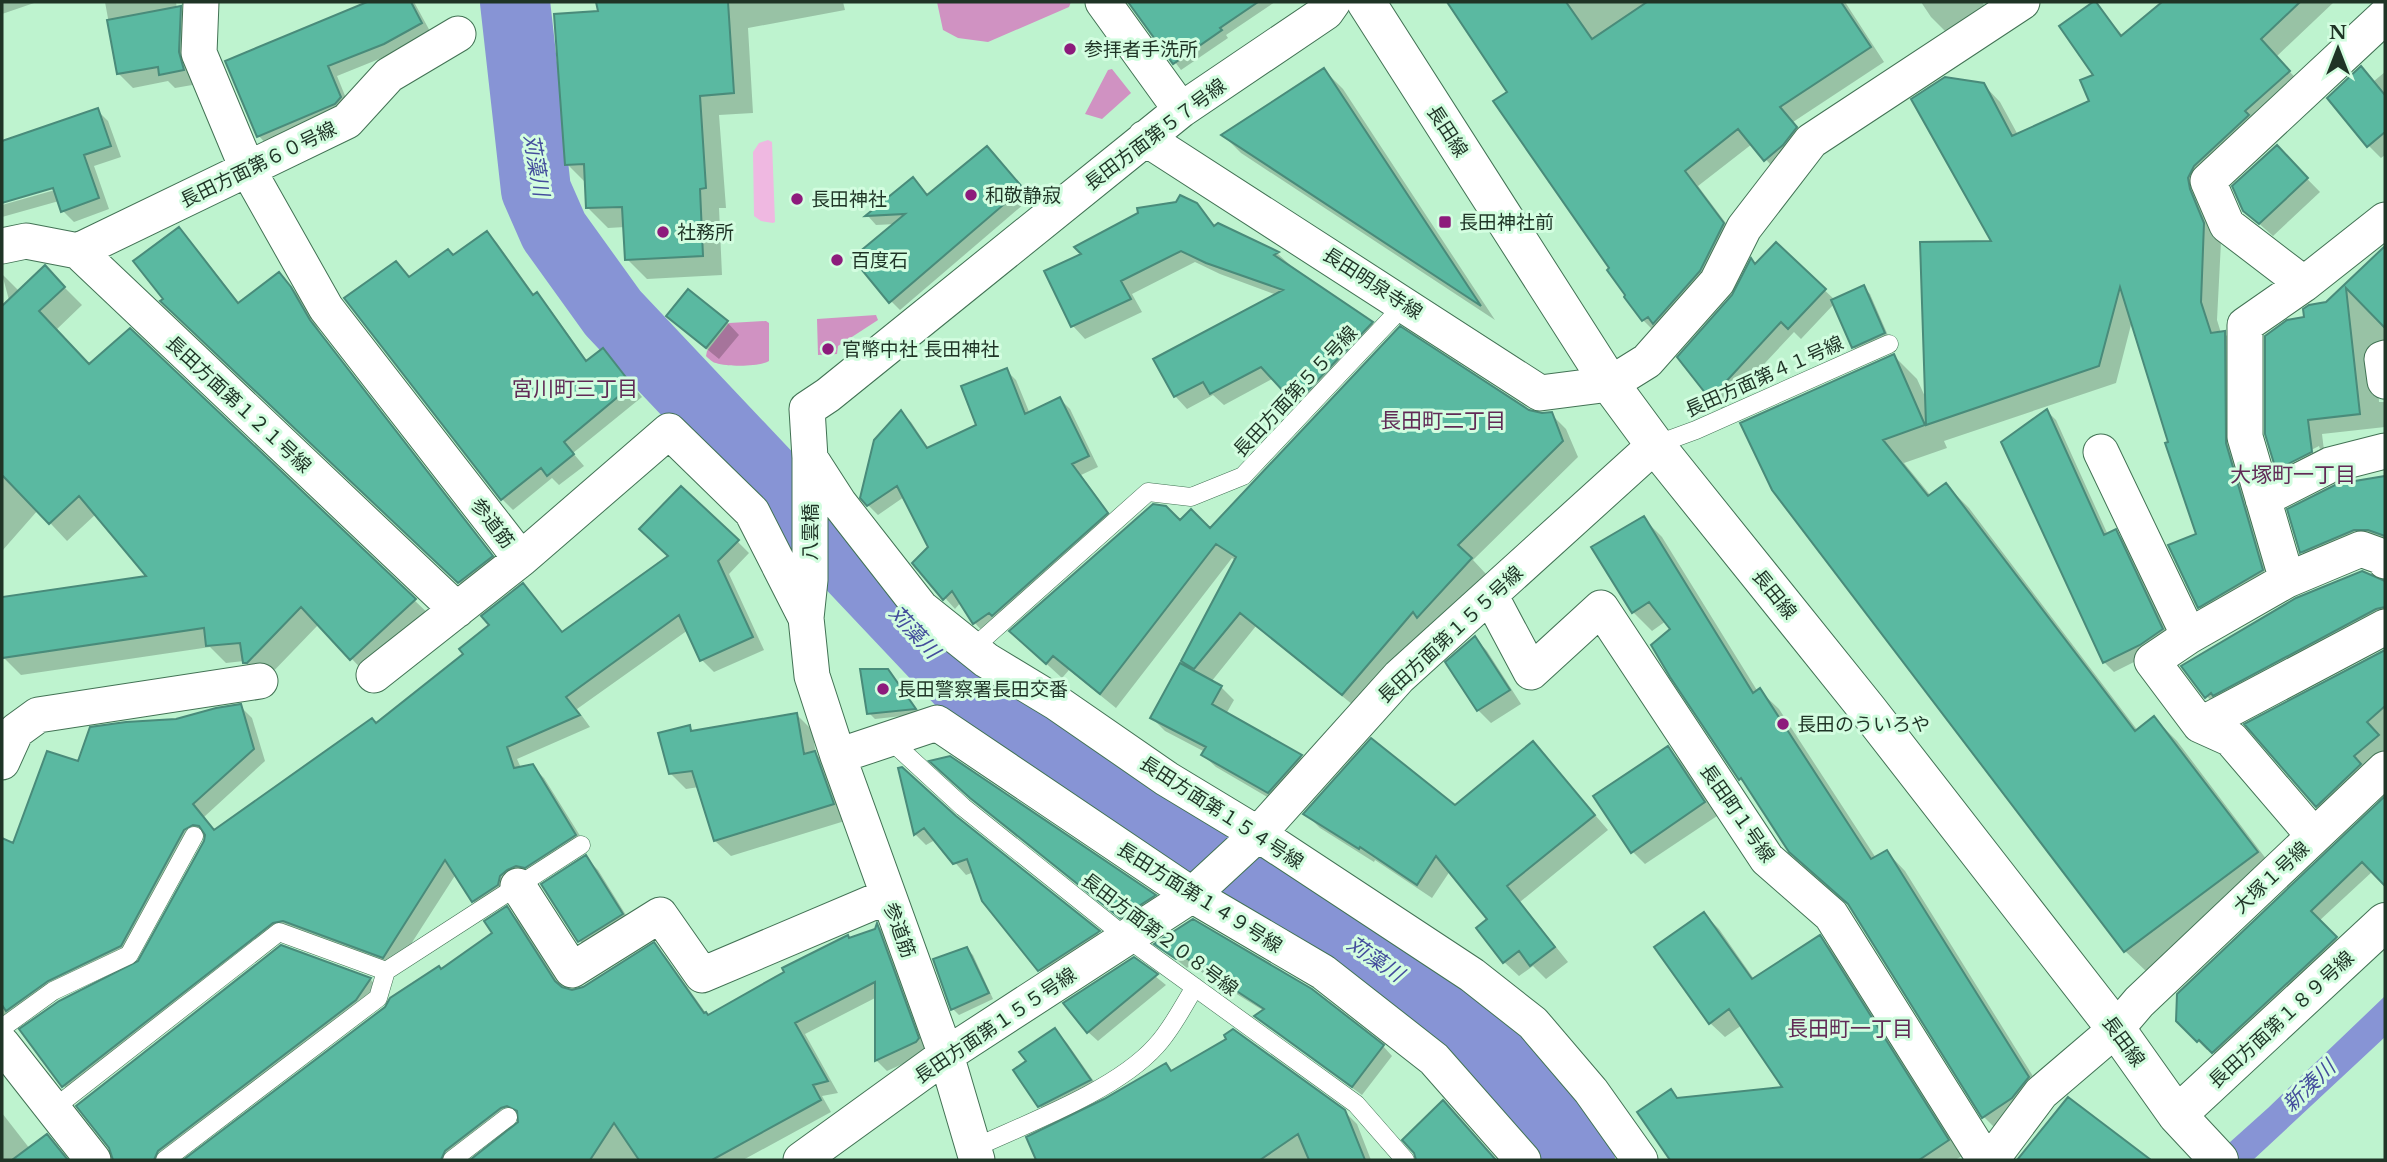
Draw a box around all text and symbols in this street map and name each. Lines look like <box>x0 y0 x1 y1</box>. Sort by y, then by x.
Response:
north arrow <box>2303 14 2373 84</box>
text: N <box>2329 21 2347 44</box>
place label: 参拝者手洗所 <box>1084 38 1198 61</box>
marker: 参拝者手洗所 <box>1062 41 1078 57</box>
street label: 長田方面第５７号線 <box>1080 74 1231 195</box>
street label: 長田線 <box>1422 101 1473 161</box>
street label: 長田方面第６０号線 <box>176 117 340 212</box>
water label: 苅藻川 <box>518 132 555 200</box>
place label: 和敬静寂 <box>985 184 1061 207</box>
marker: 和敬静寂 <box>963 187 979 203</box>
place label: 長田神社 <box>811 188 887 211</box>
marker: 長田神社 <box>789 191 805 207</box>
place label: 長田神社前 <box>1459 211 1554 234</box>
marker: 長田神社前 <box>1437 214 1453 230</box>
place label: 社務所 <box>677 221 734 244</box>
marker: 社務所 <box>655 224 671 240</box>
street label: 長田明泉寺線 <box>1319 243 1427 324</box>
place label: 百度石 <box>851 249 908 272</box>
marker: 百度石 <box>829 252 845 268</box>
street label: 長田方面第５５号線 <box>1229 321 1362 462</box>
street label: 長田方面第１２１号線 <box>161 331 316 478</box>
street label: 長田方面第４１号線 <box>1681 331 1847 422</box>
place label: 官幣中社 長田神社 <box>842 338 999 361</box>
marker: 官幣中社 長田神社 <box>820 341 836 357</box>
district label: 宮川町三丁目 <box>512 376 638 402</box>
district label: 長田町二丁目 <box>1380 408 1506 434</box>
district label: 大塚町一丁目 <box>2230 462 2356 488</box>
street label: 参道筋 <box>466 494 519 553</box>
street label: 八雲橋 <box>799 503 822 561</box>
street label: 長田方面第１５５号線 <box>1373 561 1528 708</box>
street label: 長田線 <box>1748 565 1801 624</box>
water label: 苅藻川 <box>883 600 946 665</box>
place label: 長田警察署長田交番 <box>897 678 1068 701</box>
marker: 長田警察署長田交番 <box>875 681 891 697</box>
place label: 長田のういろや <box>1797 713 1930 736</box>
marker: 長田のういろや <box>1775 716 1791 732</box>
street label: 長田方面第１５４号線 <box>1136 751 1308 874</box>
street label: 長田町１号線 <box>1695 760 1780 867</box>
street label: 長田方面第１４９号線 <box>1113 837 1286 958</box>
street label: 大塚１号線 <box>2229 837 2314 918</box>
street label: 長田方面第２０８号線 <box>1077 868 1242 1001</box>
street label: 参道筋 <box>879 899 920 961</box>
water label: 苅藻川 <box>1342 931 1410 989</box>
street label: 長田方面第１８９号線 <box>2204 946 2359 1093</box>
street label: 長田方面第１５５号線 <box>910 963 1080 1088</box>
street label: 長田線 <box>2098 1011 2150 1071</box>
district label: 長田町一丁目 <box>1787 1016 1913 1042</box>
water label: 新湊川 <box>2277 1053 2342 1117</box>

